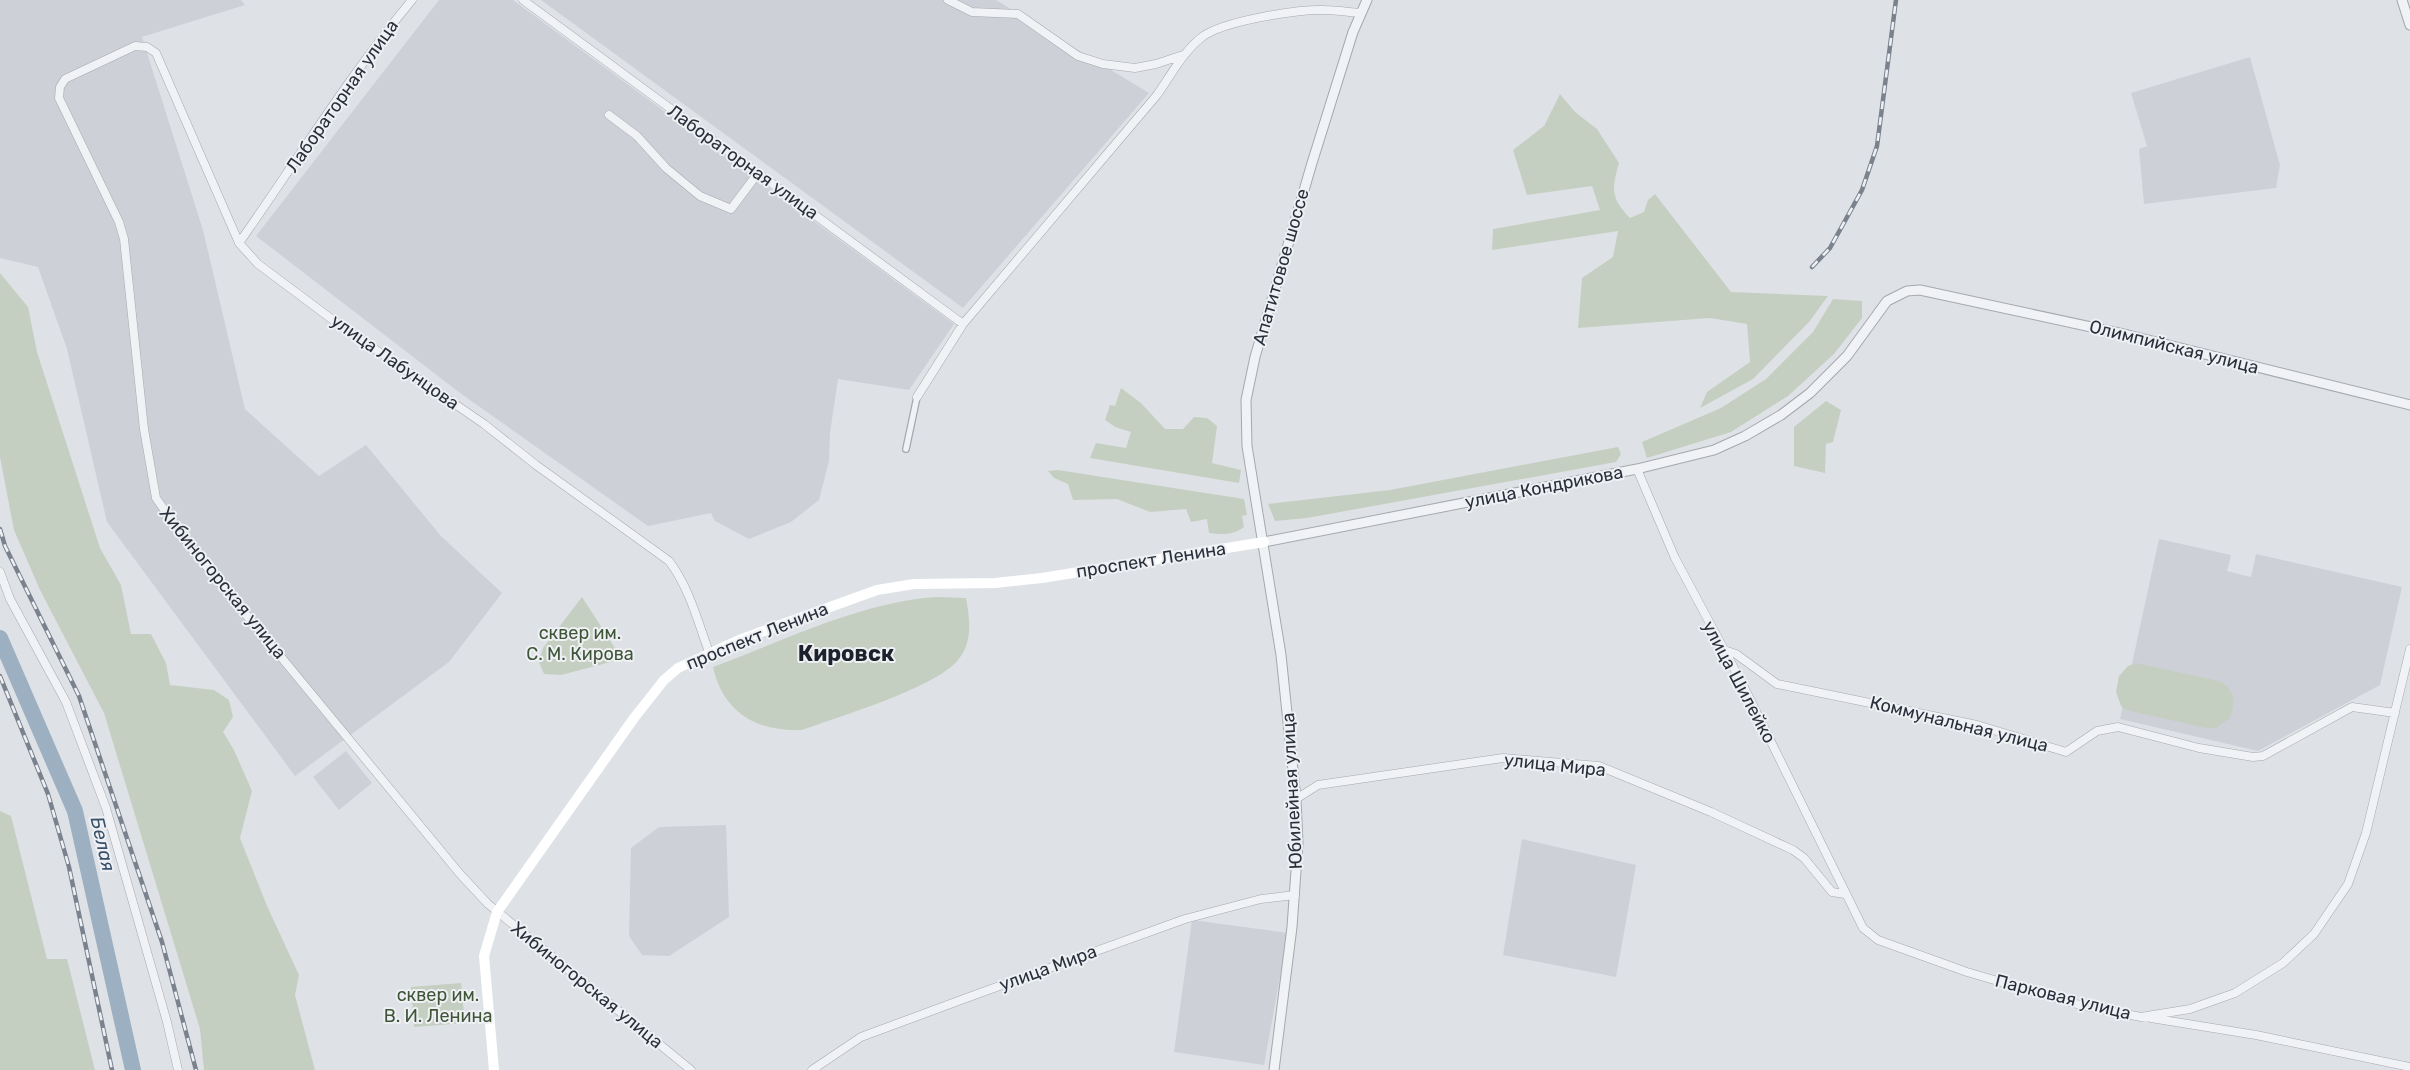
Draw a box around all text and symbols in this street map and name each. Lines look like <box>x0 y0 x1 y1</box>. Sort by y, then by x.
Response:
street label: Лабораторная улица <box>281 15 403 177</box>
street label: Лабораторная улица <box>663 100 823 224</box>
street label: Апатитовое шоссе <box>1248 186 1314 348</box>
street label: улица Лабунцова <box>327 310 463 414</box>
street label: Олимпийская улица <box>2087 315 2261 379</box>
street label: улица Кондрикова <box>1463 461 1625 513</box>
street label: Хибиногорская улица <box>155 503 291 663</box>
street label: проспект Ленина <box>1075 537 1227 583</box>
street label: проспект Ленина <box>683 597 831 675</box>
street label: улица Шилейко <box>1697 617 1781 747</box>
park label: сквер им. С. М. Кирова <box>526 622 634 665</box>
district label: Кировск <box>798 640 894 667</box>
street label: Коммунальная улица <box>1868 691 2050 757</box>
street label: Юбилейная улица <box>1277 712 1307 870</box>
street label: улица Мира <box>1503 749 1607 781</box>
water label: Белая <box>86 815 120 873</box>
street label: Хибиногорская улица <box>507 917 667 1053</box>
street label: улица Мира <box>996 940 1100 996</box>
street label: Парковая улица <box>1993 970 2133 1024</box>
park label: сквер им. В. И. Ленина <box>384 984 492 1027</box>

